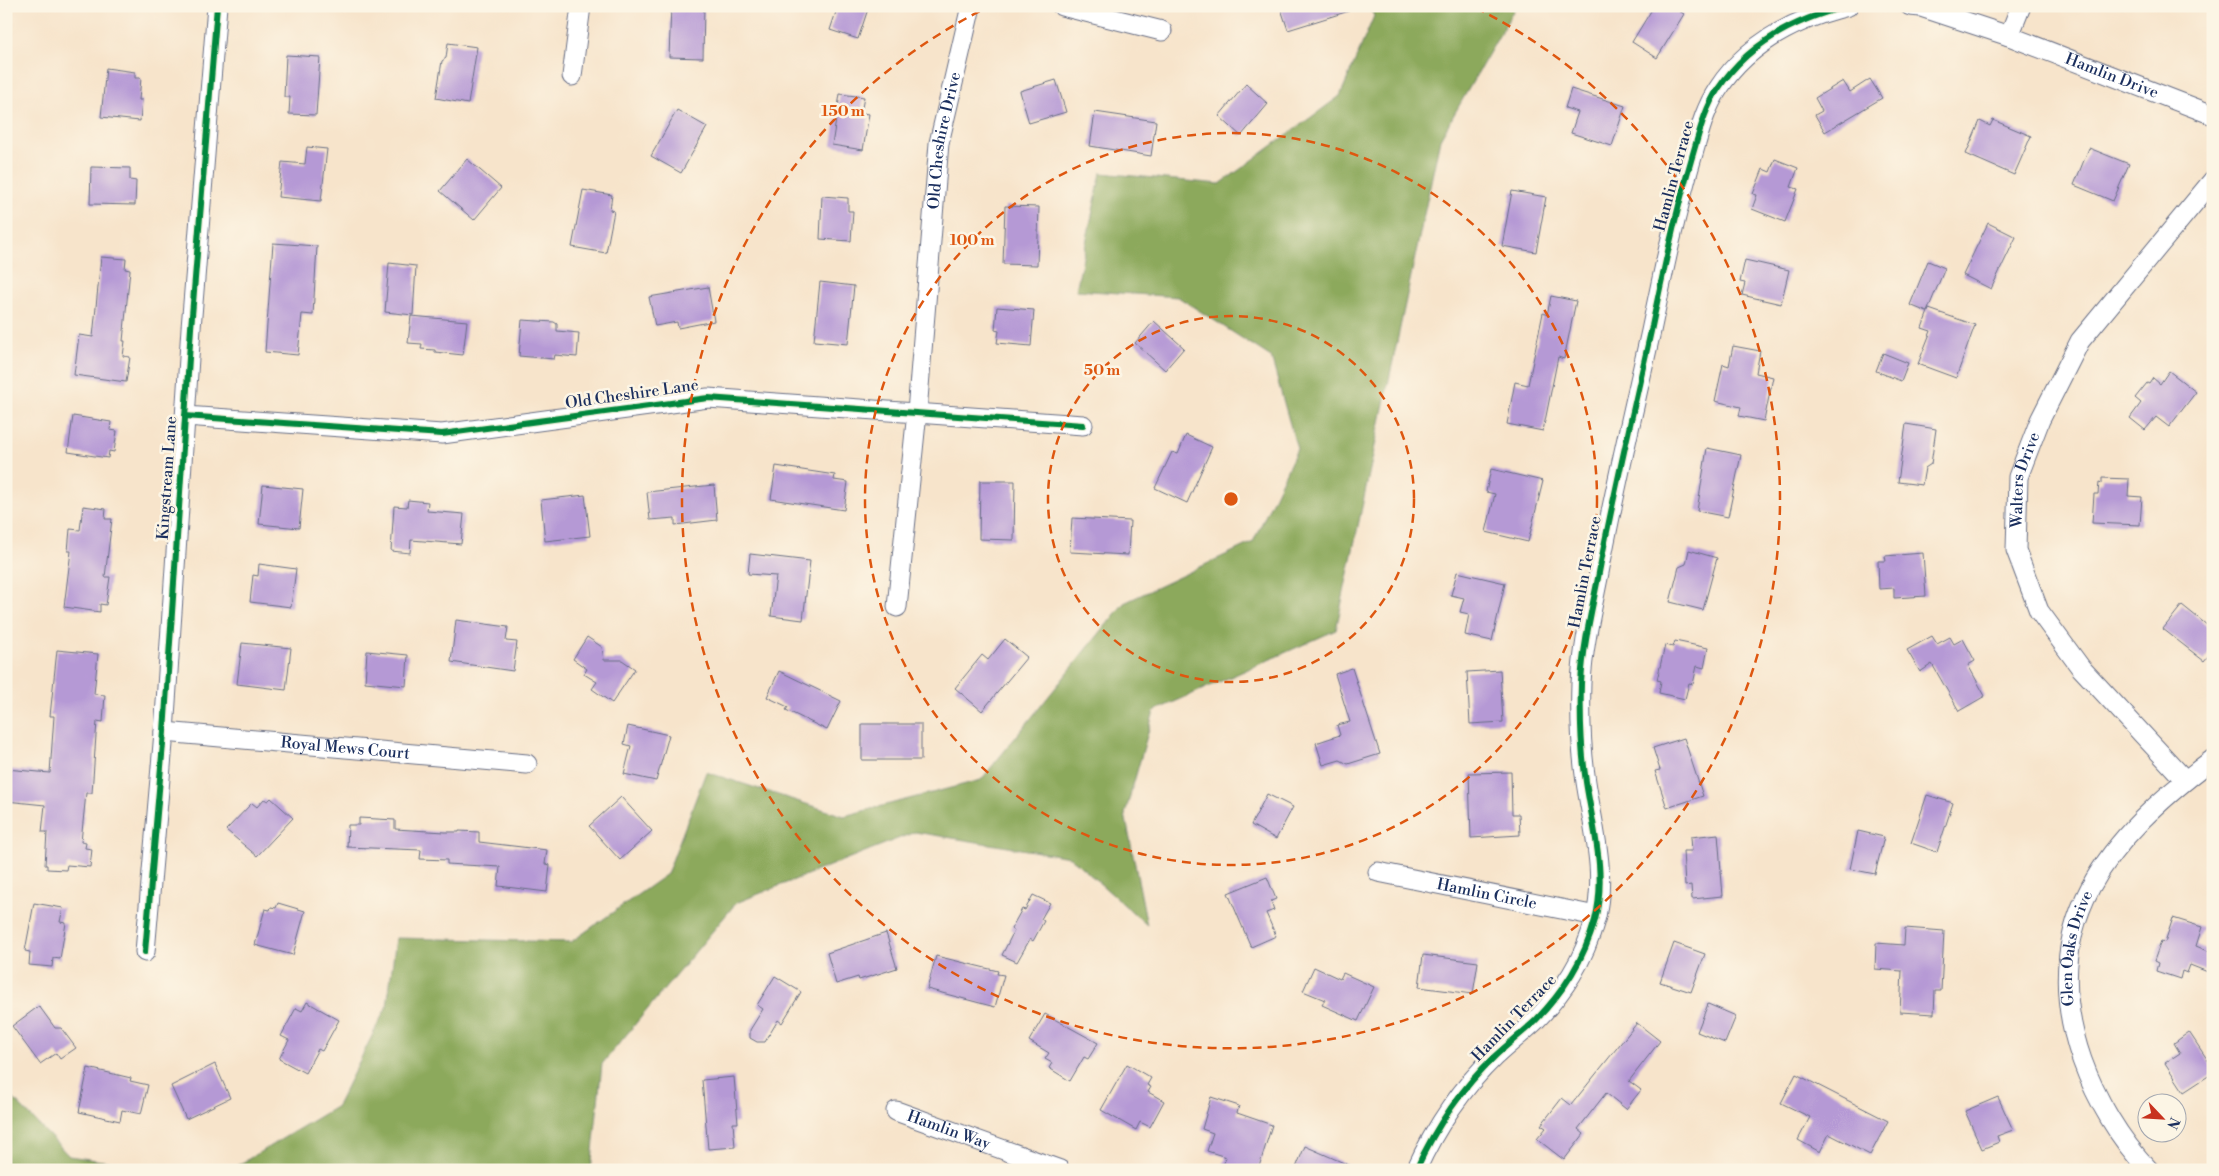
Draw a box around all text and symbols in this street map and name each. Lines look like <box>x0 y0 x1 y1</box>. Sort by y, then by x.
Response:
street label: Hamlin Drive <box>2062 49 2161 103</box>
street label: Old Cheshire Drive <box>924 70 965 210</box>
text: 150 m <box>821 102 865 121</box>
street label: Hamlin Terrace <box>1650 118 1698 234</box>
text: 100 m <box>950 231 995 250</box>
text: 50 m <box>1084 361 1120 380</box>
street label: Old Cheshire Lane <box>564 375 700 413</box>
street label: Kingstream Lane <box>153 415 181 541</box>
street label: Walters Drive <box>2007 429 2044 529</box>
centre of rings <box>1222 490 1240 508</box>
street label: Hamlin Terrace <box>1564 514 1606 630</box>
street label: Royal Mews Court <box>280 732 411 764</box>
street label: Hamlin Circle <box>1435 874 1539 914</box>
street label: Glen Oaks Drive <box>2057 887 2097 1007</box>
street label: Hamlin Terrace <box>1467 970 1561 1066</box>
north arrow <box>2136 1094 2186 1144</box>
street label: Hamlin Way <box>904 1106 993 1154</box>
text: N <box>2162 1114 2183 1132</box>

